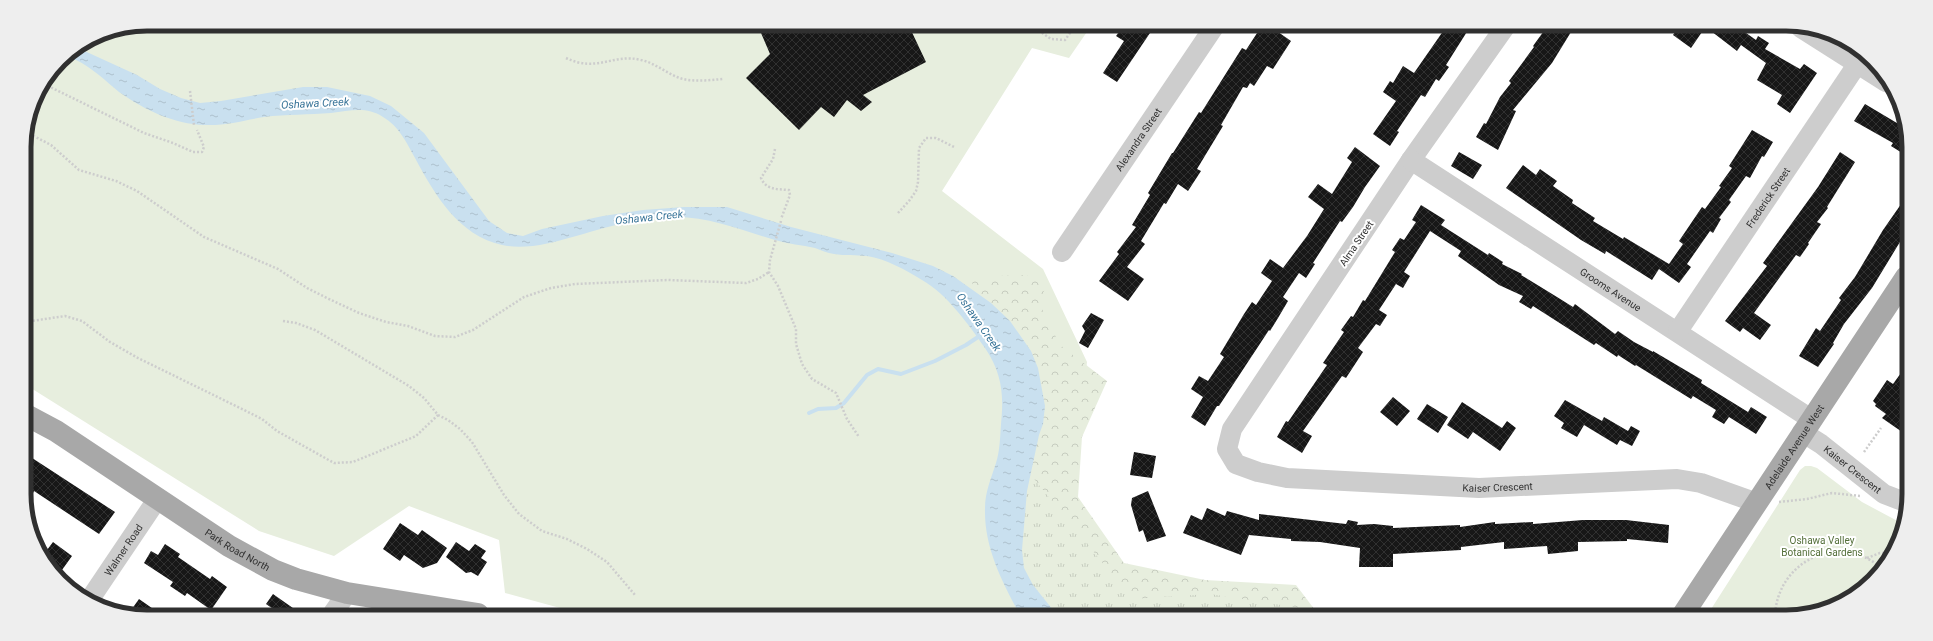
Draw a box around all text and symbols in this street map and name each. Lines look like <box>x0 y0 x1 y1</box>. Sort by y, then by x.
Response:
water label: Oshawa Creek <box>281 95 350 112</box>
street label: Alexandra Street <box>1113 106 1164 173</box>
street label: Frederick Street <box>1744 165 1792 230</box>
water label: Oshawa Creek <box>614 207 684 228</box>
street label: Alma Street <box>1337 219 1376 268</box>
street label: Grooms Avenue <box>1578 266 1643 314</box>
water label: Oshawa Creek <box>954 291 1004 354</box>
street label: Adelaide Avenue West <box>1762 403 1826 491</box>
street label: Kaiser Crescent <box>1822 443 1883 496</box>
street label: Kaiser Crescent <box>1462 481 1533 494</box>
street label: Walmer Road <box>102 522 145 578</box>
street label: Park Road North <box>203 527 272 573</box>
park label: Oshawa Valley Botanical Gardens <box>1781 535 1863 558</box>

